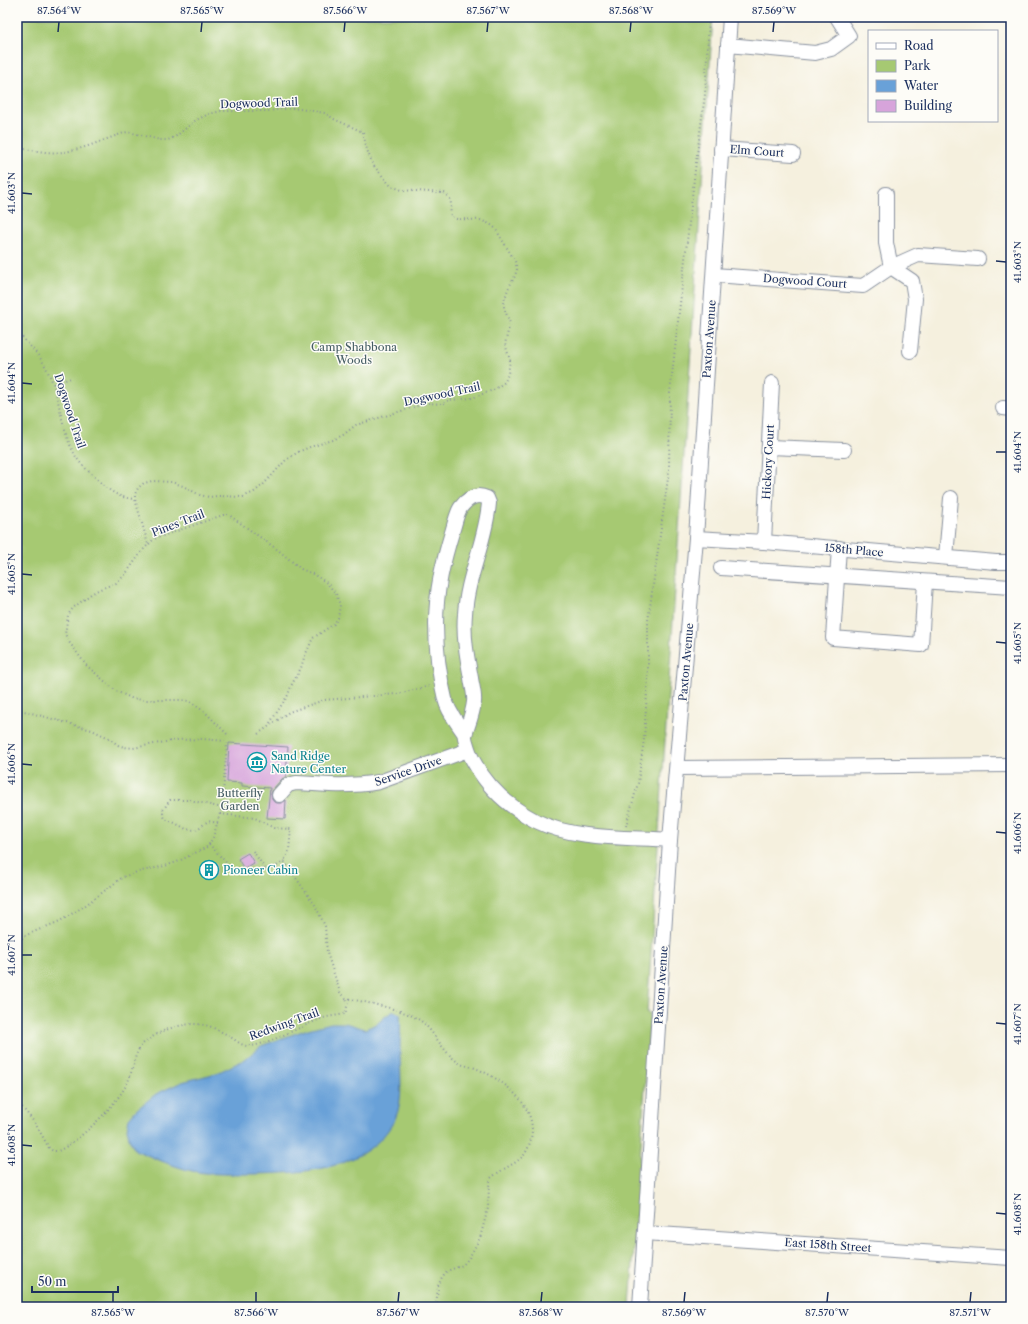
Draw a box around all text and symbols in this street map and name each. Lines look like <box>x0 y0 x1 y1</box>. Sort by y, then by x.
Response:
text: 87.564°W <box>37 4 82 17</box>
text: 87.565°W <box>180 4 225 17</box>
text: 87.566°W <box>323 4 368 17</box>
text: 87.567°W <box>466 4 511 17</box>
text: 87.568°W <box>609 4 654 17</box>
text: 87.569°W <box>752 4 797 17</box>
legend <box>868 30 998 122</box>
text: Road <box>904 38 934 53</box>
text: Park <box>904 58 931 73</box>
text: Water <box>903 78 938 93</box>
street label: Dogwood Trail <box>220 95 299 111</box>
text: Building <box>904 98 952 113</box>
street label: Elm Court <box>729 142 785 160</box>
text: 41.603°N <box>5 172 18 214</box>
text: 41.603°N <box>1011 241 1024 283</box>
street label: Dogwood Court <box>763 271 847 291</box>
street label: Paxton Avenue <box>699 299 719 379</box>
park label: Camp Shabbona Woods <box>311 340 397 367</box>
text: 41.604°N <box>5 362 18 404</box>
street label: Dogwood Trail <box>51 372 89 451</box>
street label: Dogwood Trail <box>403 379 482 409</box>
street label: Hickory Court <box>759 424 777 500</box>
text: 41.604°N <box>1011 431 1024 473</box>
street label: Pines Trail <box>150 506 207 540</box>
street label: 158th Place <box>824 540 884 560</box>
text: 41.605°N <box>5 553 18 595</box>
street label: Paxton Avenue <box>676 622 696 702</box>
text: 41.605°N <box>1011 622 1024 664</box>
text: 41.606°N <box>5 743 18 785</box>
place label: Sand Ridge Nature Center <box>271 749 346 776</box>
museum icon: Sand Ridge Nature Center <box>246 751 268 773</box>
street label: Service Drive <box>373 753 443 789</box>
park label: Butterfly Garden <box>217 786 264 813</box>
text: 41.606°N <box>1011 812 1024 854</box>
building icon: Pioneer Cabin <box>198 859 220 881</box>
place label: Pioneer Cabin <box>223 863 298 877</box>
text: 41.607°N <box>5 934 18 976</box>
street label: Paxton Avenue <box>651 945 671 1025</box>
text: 41.607°N <box>1011 1003 1024 1045</box>
street label: Redwing Trail <box>247 1005 321 1043</box>
text: 41.608°N <box>5 1124 18 1166</box>
text: 41.608°N <box>1011 1193 1024 1235</box>
street label: East 158th Street <box>784 1235 872 1255</box>
scale bar <box>32 1268 118 1294</box>
text: 50 m <box>38 1274 67 1289</box>
text: 87.565°W <box>91 1306 136 1319</box>
text: 87.566°W <box>234 1306 279 1319</box>
text: 87.567°W <box>376 1306 421 1319</box>
text: 87.568°W <box>519 1306 564 1319</box>
text: 87.569°W <box>662 1306 707 1319</box>
text: 87.570°W <box>805 1306 850 1319</box>
text: 87.571°W <box>949 1306 992 1319</box>

